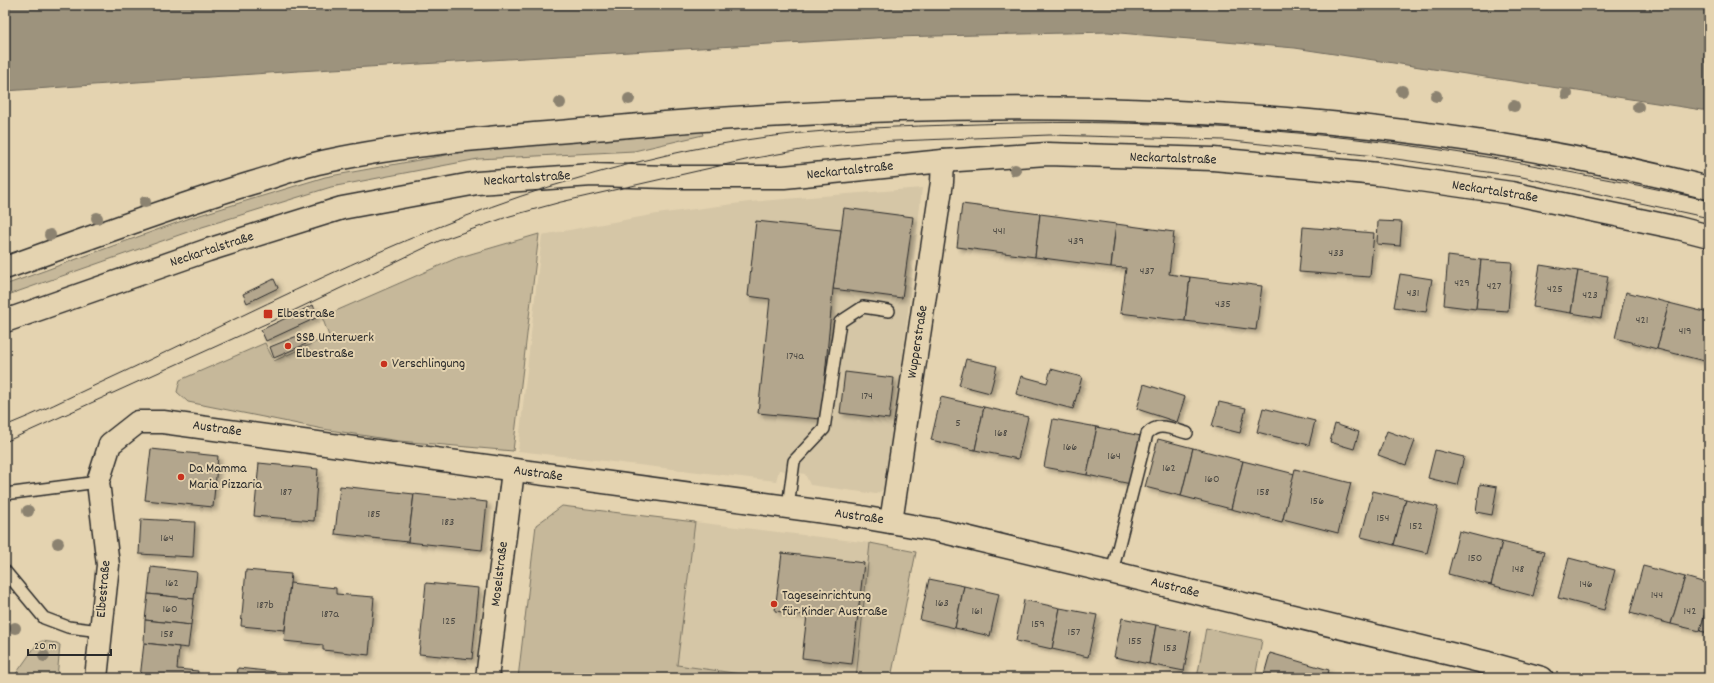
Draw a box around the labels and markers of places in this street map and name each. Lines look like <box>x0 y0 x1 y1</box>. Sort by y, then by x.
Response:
place label: Elbestraße <box>277 304 335 324</box>
marker: Elbestraße <box>262 308 274 320</box>
place label: SSB Unterwerk Elbestraße <box>296 328 374 364</box>
marker: SSB Unterwerk Elbestraße <box>283 341 293 351</box>
place label: Verschlingung <box>392 354 465 374</box>
marker: Verschlingung <box>379 359 389 369</box>
place label: Da Mamma Maria Pizzaria <box>189 459 262 495</box>
marker: Da Mamma Maria Pizzaria <box>176 472 186 482</box>
place label: Tageseinrichtung für Kinder Austraße <box>782 586 887 622</box>
marker: Tageseinrichtung für Kinder Austraße <box>769 599 779 609</box>

